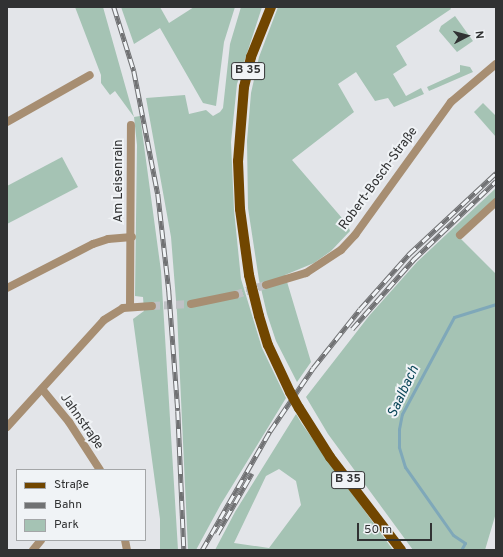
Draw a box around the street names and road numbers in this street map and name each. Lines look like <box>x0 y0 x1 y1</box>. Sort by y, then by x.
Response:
road number: B 35 <box>231 61 265 81</box>
street label: Robert-Bosch-Straße <box>336 125 422 233</box>
street label: Am Leisenrain <box>111 139 127 223</box>
street label: Jahnstraße <box>56 391 106 453</box>
road number: B 35 <box>331 470 365 490</box>

